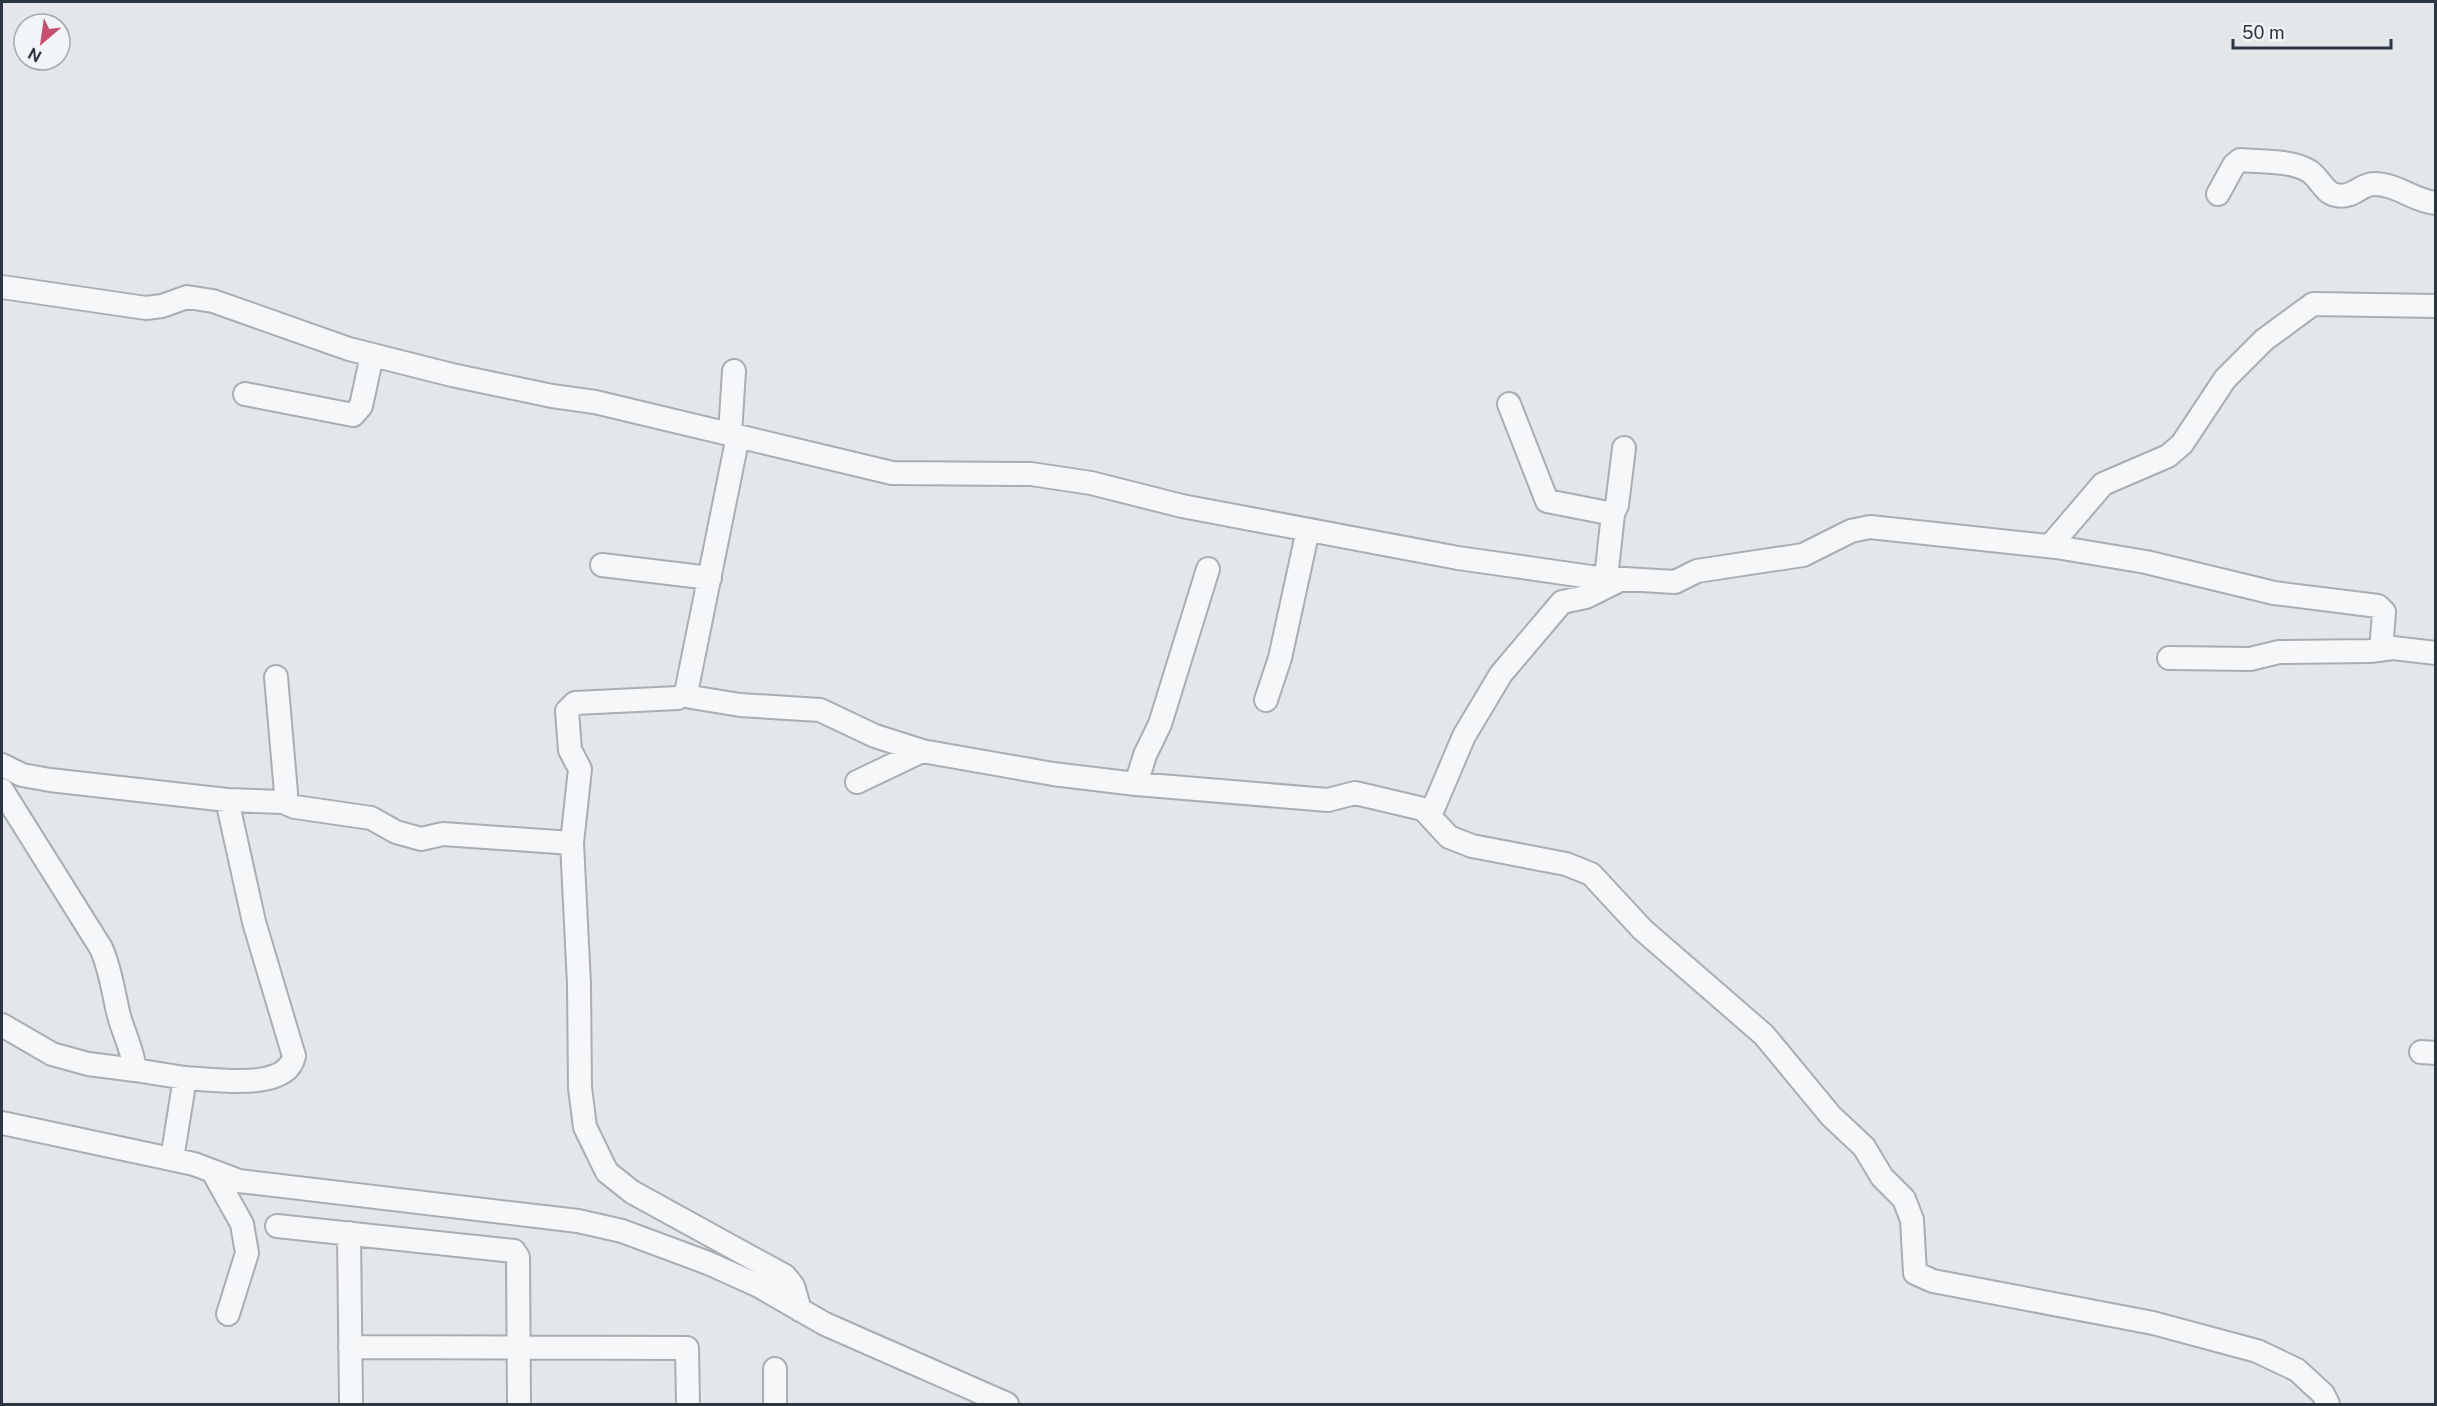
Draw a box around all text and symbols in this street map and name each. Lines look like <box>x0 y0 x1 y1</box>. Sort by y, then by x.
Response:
north arrow <box>12 12 72 72</box>
scale bar <box>2233 12 2390 50</box>
text: 50 m <box>2242 22 2285 43</box>
text: N <box>25 43 45 66</box>

